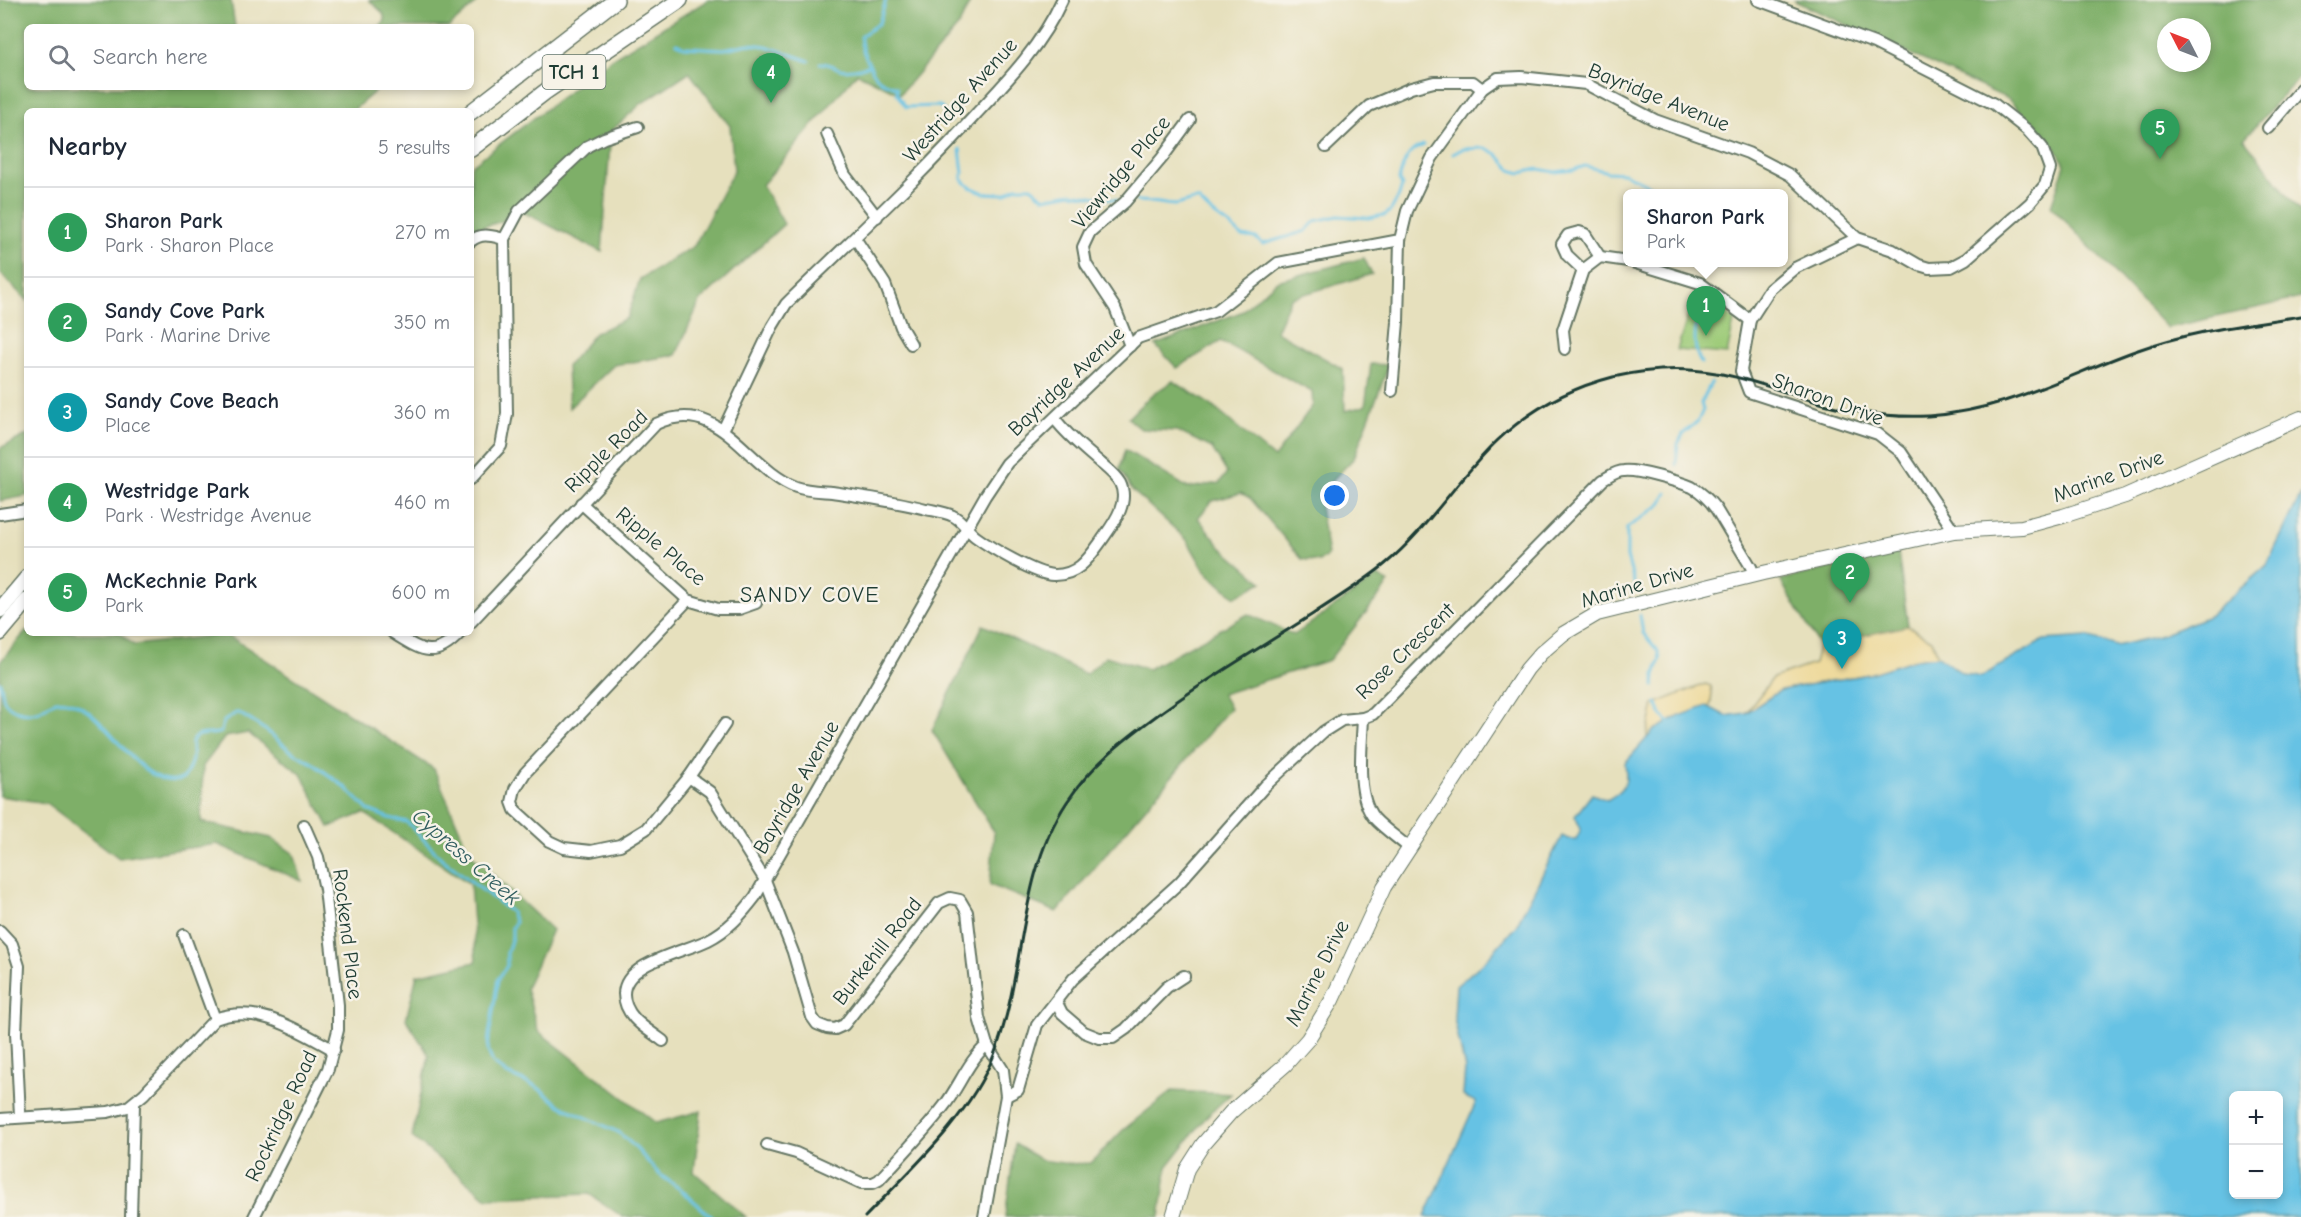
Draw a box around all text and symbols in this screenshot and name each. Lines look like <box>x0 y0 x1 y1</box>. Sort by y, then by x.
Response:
north arrow <box>2157 18 2211 72</box>
search box <box>24 24 474 90</box>
street label: Westridge Avenue <box>898 33 1022 167</box>
icon: search <box>45 41 78 74</box>
text: Search here <box>93 44 208 70</box>
pin: 4 <box>752 54 790 103</box>
road number: TCH 1 <box>542 55 606 89</box>
street label: Bayridge Avenue <box>1585 58 1733 136</box>
pin: 5 <box>2140 110 2180 159</box>
street label: Viewridge Place <box>1067 111 1175 233</box>
text: Nearby <box>48 132 127 162</box>
text: 5 results <box>378 136 450 159</box>
popup <box>1623 189 1788 267</box>
text: Sharon Park <box>1647 204 1764 230</box>
text: Sharon Park <box>105 208 222 234</box>
text: 1 <box>64 221 71 244</box>
text: 270 m <box>395 221 450 244</box>
text: Park <box>1647 230 1685 253</box>
text: Park · Sharon Place <box>105 234 274 257</box>
pin: 1 <box>1686 286 1726 336</box>
text: Sandy Cove Park <box>105 298 265 324</box>
text: 2 <box>63 311 72 334</box>
text: 350 m <box>394 311 450 334</box>
street label: Bayridge Avenue <box>1003 321 1129 441</box>
text: Park · Marine Drive <box>105 324 271 347</box>
street label: Sharon Drive <box>1769 368 1887 430</box>
text: Sandy Cove Beach <box>105 388 279 414</box>
text: 3 <box>63 401 72 424</box>
text: 360 m <box>394 401 450 424</box>
street label: Ripple Road <box>560 405 652 497</box>
text: Place <box>105 414 151 437</box>
street label: Marine Drive <box>2049 445 2167 507</box>
text: Westridge Park <box>105 478 249 504</box>
your location <box>1320 481 1349 510</box>
text: 4 <box>63 491 72 514</box>
text: 460 m <box>394 491 450 514</box>
street label: Ripple Place <box>611 502 711 590</box>
text: Park · Westridge Avenue <box>105 504 312 527</box>
pin: 2 <box>1830 554 1870 603</box>
street label: Marine Drive <box>1578 557 1696 613</box>
text: McKechnie Park <box>105 568 257 594</box>
text: 5 <box>62 581 73 604</box>
text: 600 m <box>392 581 450 604</box>
district label: SANDY COVE <box>740 582 880 608</box>
text: Park <box>105 594 143 617</box>
street label: Rose Crescent <box>1351 597 1460 704</box>
pin: 3 <box>1822 620 1862 669</box>
street label: Bayridge Avenue <box>748 716 844 858</box>
water label: Cypress Creek <box>407 803 525 911</box>
street label: Rockend Place <box>328 867 368 1001</box>
street label: Burkehill Road <box>828 892 926 1010</box>
street label: Marine Drive <box>1280 916 1354 1030</box>
street label: Rockridge Road <box>240 1047 322 1185</box>
map controls <box>2229 1091 2283 1199</box>
button: + <box>2229 1091 2283 1145</box>
button: − <box>2229 1145 2283 1199</box>

